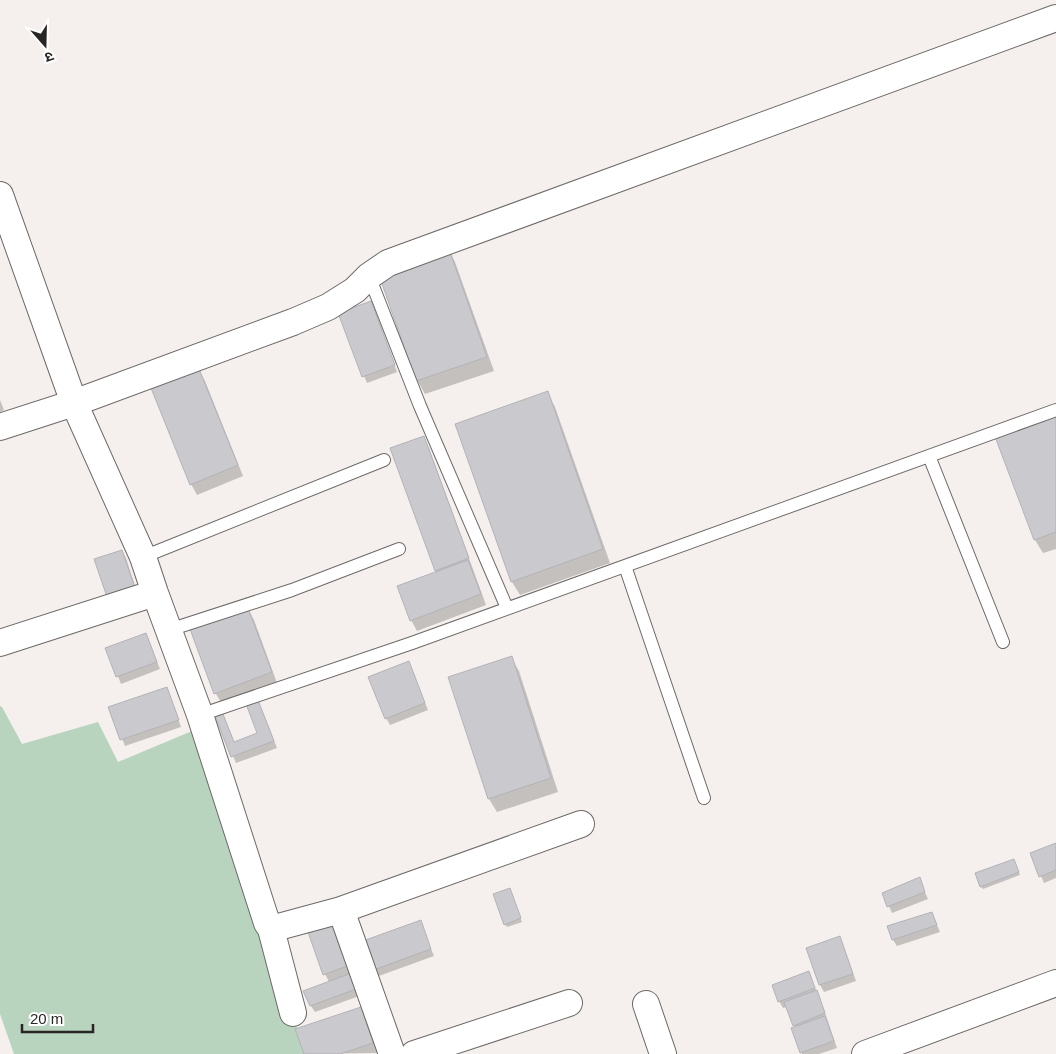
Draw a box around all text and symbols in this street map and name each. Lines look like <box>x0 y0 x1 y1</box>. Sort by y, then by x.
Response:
north arrow <box>20 20 70 70</box>
text: उ <box>42 48 56 66</box>
scale bar <box>22 1002 94 1034</box>
text: 20 m <box>30 1010 63 1027</box>

